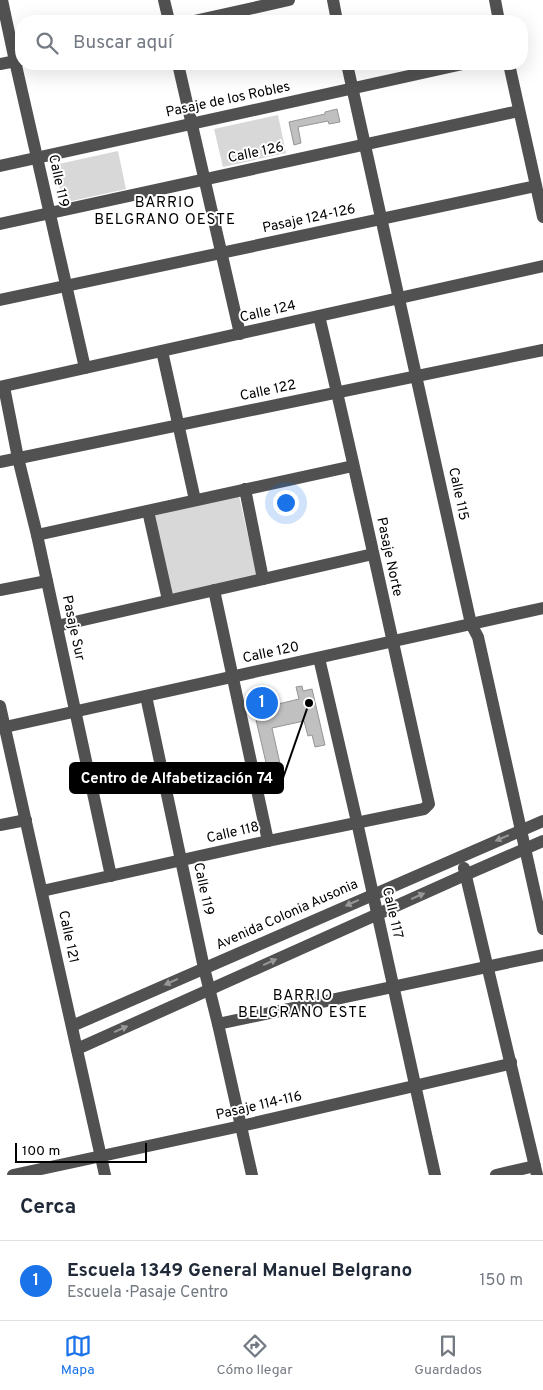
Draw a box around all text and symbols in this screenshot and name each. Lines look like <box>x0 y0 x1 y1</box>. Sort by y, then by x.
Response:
search box <box>15 15 528 70</box>
icon: search <box>33 29 61 57</box>
text: Buscar aquí <box>73 31 173 55</box>
street label: Pasaje de los Robles <box>164 79 292 121</box>
street label: Calle 126 <box>226 139 286 167</box>
street label: Calle 119 <box>44 153 72 209</box>
district label: BARRIO BELGRANO OESTE <box>94 194 236 230</box>
street label: Pasaje 124-126 <box>261 201 357 237</box>
street label: Calle 124 <box>238 297 298 327</box>
street label: Calle 122 <box>238 377 298 405</box>
street label: Calle 115 <box>444 466 472 522</box>
your location <box>273 490 299 516</box>
street label: Pasaje Norte <box>372 516 406 598</box>
street label: Pasaje Sur <box>58 594 88 663</box>
street label: Calle 120 <box>241 639 301 667</box>
pin: 1 <box>246 684 278 722</box>
callout: Centro de Alfabetización 74 <box>70 763 283 793</box>
text: Centro de Alfabetización 74 <box>81 770 273 789</box>
street label: Calle 118 <box>205 819 261 847</box>
one-way arrow <box>495 835 509 843</box>
street label: Calle 119 <box>189 861 217 917</box>
street label: Avenida Colonia Ausonia <box>213 876 361 954</box>
street label: Calle 117 <box>378 886 406 940</box>
one-way arrow <box>411 891 425 899</box>
one-way arrow <box>345 900 359 908</box>
street label: Calle 121 <box>54 909 82 965</box>
one-way arrow <box>263 958 277 966</box>
one-way arrow <box>164 979 178 987</box>
district label: BARRIO BELGRANO ESTE <box>238 987 368 1023</box>
one-way arrow <box>114 1024 128 1032</box>
street label: Pasaje 114-116 <box>214 1088 304 1124</box>
scale bar <box>15 1140 148 1163</box>
text: 100 m <box>22 1143 60 1160</box>
text: Cerca <box>20 1194 76 1221</box>
text: Escuela 1349 General Manuel Belgrano <box>67 1259 412 1283</box>
text: 1 <box>33 1271 39 1291</box>
text: 150 m <box>480 1271 523 1291</box>
text: Escuela · Pasaje Centro <box>67 1283 228 1303</box>
tab: Mapa <box>61 1332 95 1379</box>
tab: Cómo llegar <box>216 1332 293 1379</box>
tab: Guardados <box>414 1332 482 1379</box>

